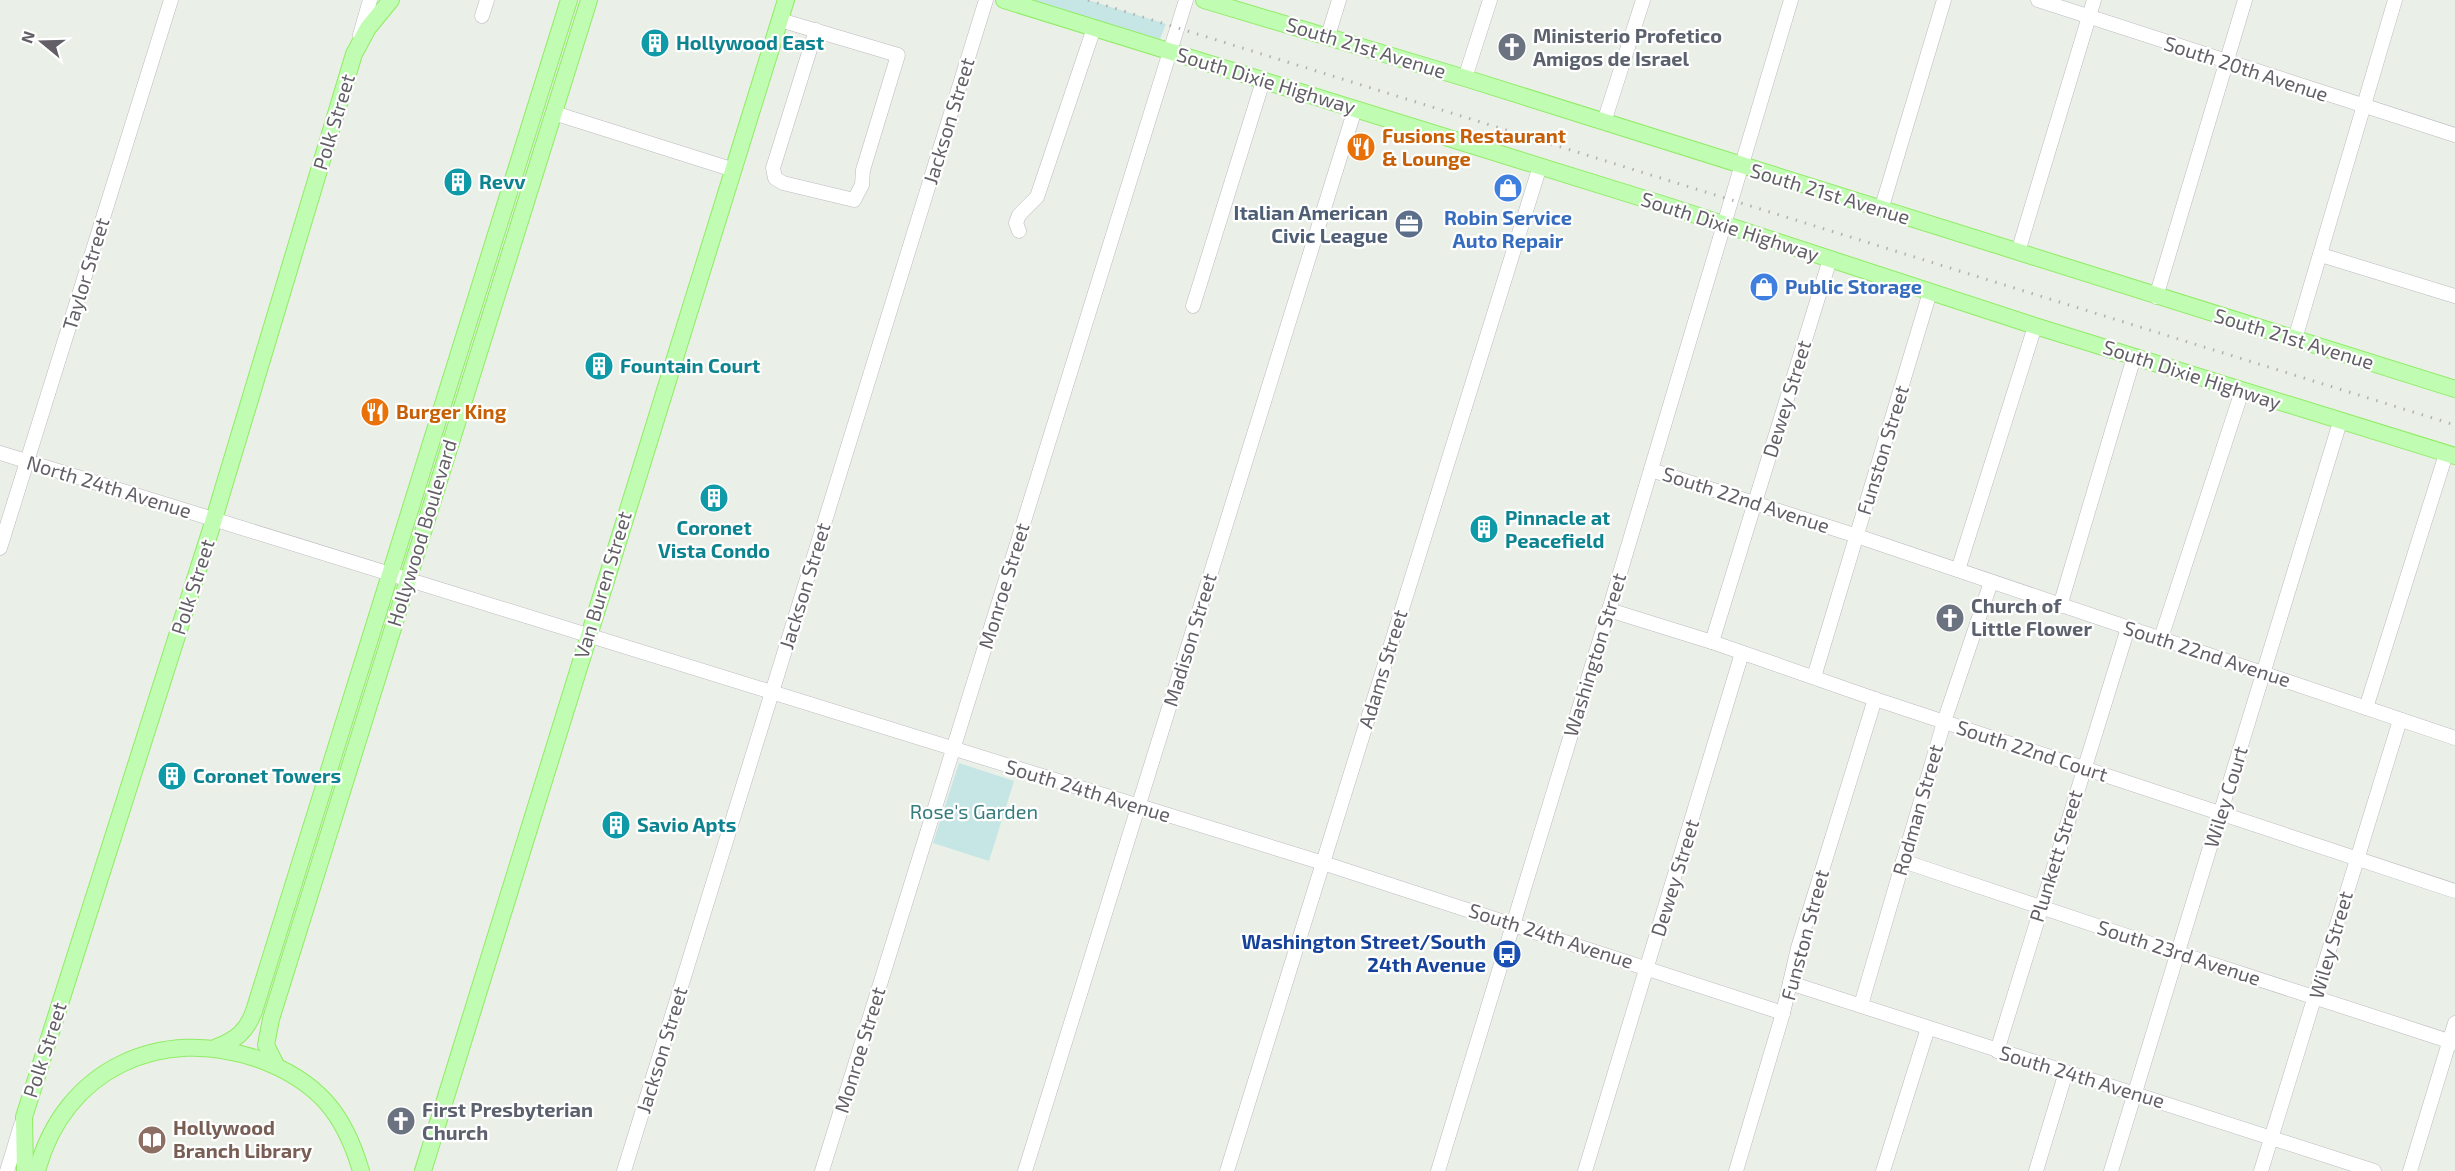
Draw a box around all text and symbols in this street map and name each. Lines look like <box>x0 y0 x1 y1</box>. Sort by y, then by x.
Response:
street label: South 21st Avenue <box>1284 11 1449 83</box>
north arrow <box>12 12 72 72</box>
place label: Ministerio Profetico Amigos de Israel <box>1533 23 1722 70</box>
building icon: Hollywood East <box>639 27 671 59</box>
text: N <box>16 28 38 46</box>
place label: Hollywood East <box>676 30 824 55</box>
street label: South 20th Avenue <box>2161 30 2331 106</box>
church icon: Ministerio Profetico Amigos de Israel <box>1496 31 1528 63</box>
street label: South Dixie Highway <box>1174 41 1359 119</box>
street label: Jackson Street <box>917 54 979 187</box>
street label: Polk Street <box>307 70 359 173</box>
place label: Fusions Restaurant & Lounge <box>1382 123 1566 170</box>
restaurant icon: Fusions Restaurant & Lounge <box>1345 131 1377 163</box>
street label: South 21st Avenue <box>1748 157 1913 229</box>
building icon: Revv <box>442 166 474 198</box>
place label: Revv <box>479 169 526 193</box>
shop icon: Robin Service Auto Repair <box>1492 172 1524 204</box>
street label: South Dixie Highway <box>1638 186 1823 266</box>
place label: Italian American Civic League <box>1234 200 1388 247</box>
place label: Robin Service Auto Repair <box>1444 205 1572 252</box>
office icon: Italian American Civic League <box>1393 208 1425 240</box>
street label: Taylor Street <box>57 214 114 333</box>
shop icon: Public Storage <box>1748 271 1780 303</box>
place label: Public Storage <box>1785 274 1922 298</box>
street label: South 21st Avenue <box>2212 302 2377 374</box>
street label: South Dixie Highway <box>2100 334 2285 414</box>
street label: Dewey Street <box>1757 337 1815 460</box>
building icon: Fountain Court <box>583 350 615 382</box>
place label: Fountain Court <box>620 353 760 377</box>
street label: Funston Street <box>1851 382 1913 517</box>
restaurant icon: Burger King <box>359 396 391 428</box>
place label: Burger King <box>396 399 507 423</box>
street label: Hollywood Boulevard <box>381 436 461 629</box>
street label: North 24th Avenue <box>24 450 195 523</box>
street label: South 22nd Avenue <box>1660 461 1833 537</box>
building icon: Coronet Vista Condo <box>698 482 730 514</box>
place label: Pinnacle at Peacefield <box>1505 505 1610 552</box>
street label: Van Buren Street <box>568 508 636 661</box>
building icon: Pinnacle at Peacefield <box>1468 513 1500 545</box>
place label: Coronet Vista Condo <box>658 515 770 562</box>
street label: Jackson Street <box>773 519 835 652</box>
street label: Monroe Street <box>973 519 1034 652</box>
street label: Polk Street <box>165 536 219 637</box>
street label: Madison Street <box>1157 570 1221 709</box>
street label: Washington Street <box>1558 570 1630 739</box>
place label: Church of Little Flower <box>1971 593 2092 640</box>
church icon: Church of Little Flower <box>1934 602 1966 634</box>
street label: Adams Street <box>1353 606 1412 731</box>
street label: South 22nd Avenue <box>2121 615 2294 691</box>
street label: South 22nd Court <box>1954 714 2111 786</box>
street label: Rodman Street <box>1887 741 1947 878</box>
street label: Wiley Court <box>2198 743 2252 850</box>
street label: South 24th Avenue <box>1003 754 1174 827</box>
building icon: Coronet Towers <box>156 760 188 792</box>
place label: Coronet Towers <box>193 763 341 787</box>
street label: Plunkett Street <box>2024 786 2087 925</box>
park label: Rose's Garden <box>910 799 1038 823</box>
building icon: Savio Apts <box>600 809 632 841</box>
place label: Savio Apts <box>637 812 736 836</box>
street label: Dewey Street <box>1645 816 1703 939</box>
street label: Funston Street <box>1775 866 1833 1003</box>
street label: Wiley Street <box>2303 888 2357 1001</box>
street label: South 24th Avenue <box>1466 897 1637 973</box>
street label: South 23rd Avenue <box>2095 914 2264 990</box>
place label: Washington Street/South 24th Avenue <box>1242 929 1486 976</box>
bus stop icon: Washington Street/South 24th Avenue <box>1491 938 1523 970</box>
street label: Jackson Street <box>630 983 692 1116</box>
street label: Monroe Street <box>829 983 890 1116</box>
street label: Polk Street <box>17 999 71 1100</box>
street label: South 24th Avenue <box>1997 1040 2168 1113</box>
place label: First Presbyterian Church <box>422 1097 593 1144</box>
church icon: First Presbyterian Church <box>385 1105 417 1137</box>
place label: Hollywood Branch Library <box>173 1115 313 1163</box>
library icon: Hollywood Branch Library <box>136 1124 168 1156</box>

